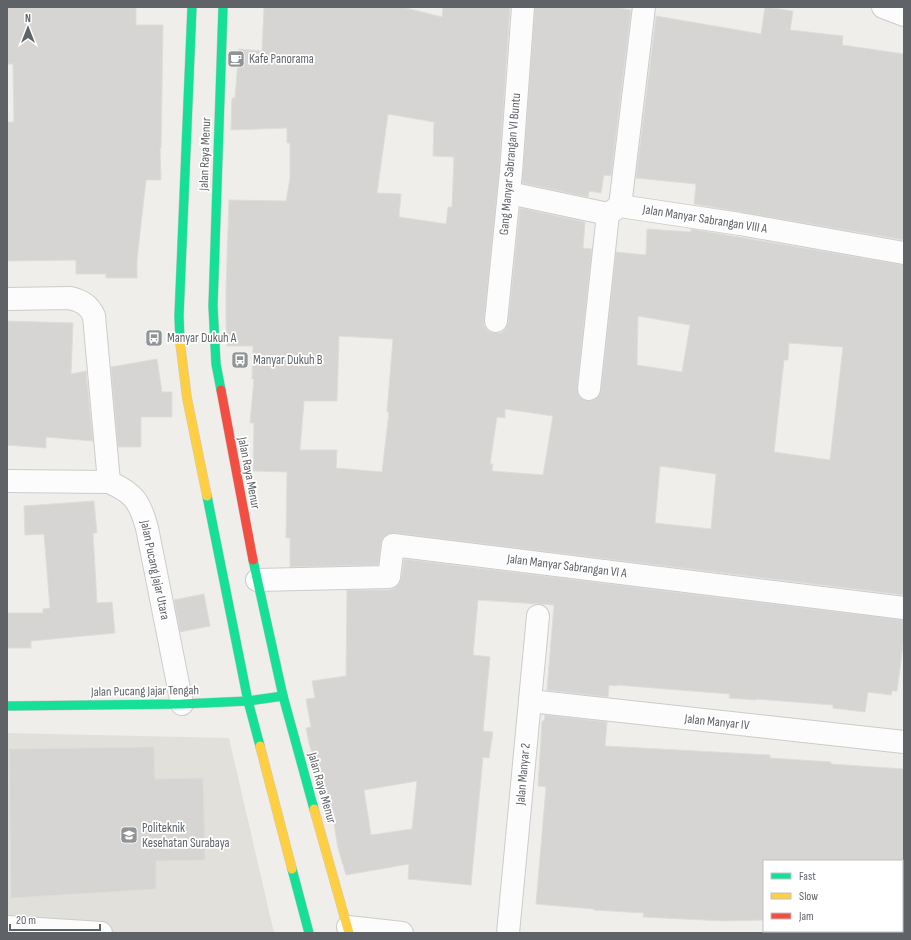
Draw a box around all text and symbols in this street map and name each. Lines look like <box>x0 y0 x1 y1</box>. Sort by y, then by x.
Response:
north arrow <box>8 8 48 48</box>
text: N <box>25 12 31 25</box>
cafe icon: Kafe Panorama <box>226 49 246 69</box>
place label: Kafe Panorama <box>249 51 314 67</box>
street label: Gang Manyar Sabrangan VI Buntu <box>496 92 524 236</box>
street label: Jalan Raya Menur <box>196 117 214 192</box>
street label: Jalan Manyar Sabrangan VIII A <box>641 201 769 237</box>
bus stop icon: Manyar Dukuh A <box>144 328 164 348</box>
place label: Manyar Dukuh A <box>167 330 237 346</box>
bus stop icon: Manyar Dukuh B <box>230 350 250 370</box>
place label: Manyar Dukuh B <box>253 352 323 368</box>
street label: Jalan Raya Menur <box>234 435 264 511</box>
street label: Jalan Pucang Jajar Utara <box>136 518 173 621</box>
street label: Jalan Manyar Sabrangan VI A <box>505 551 628 581</box>
street label: Jalan Pucang Jajar Tengah <box>90 682 199 700</box>
street label: Jalan Manyar IV <box>683 711 750 733</box>
street label: Jalan Manyar 2 <box>512 742 534 807</box>
street label: Jalan Raya Menur <box>304 750 340 826</box>
place label: Politeknik Kesehatan Surabaya <box>142 820 230 851</box>
school or university icon: Politeknik Kesehatan Surabaya <box>119 825 139 845</box>
legend <box>763 860 903 932</box>
text: Fast <box>799 869 816 884</box>
text: Slow <box>799 889 818 904</box>
scale bar <box>10 906 100 932</box>
text: Jam <box>798 909 814 924</box>
text: 20 m <box>16 913 36 928</box>

